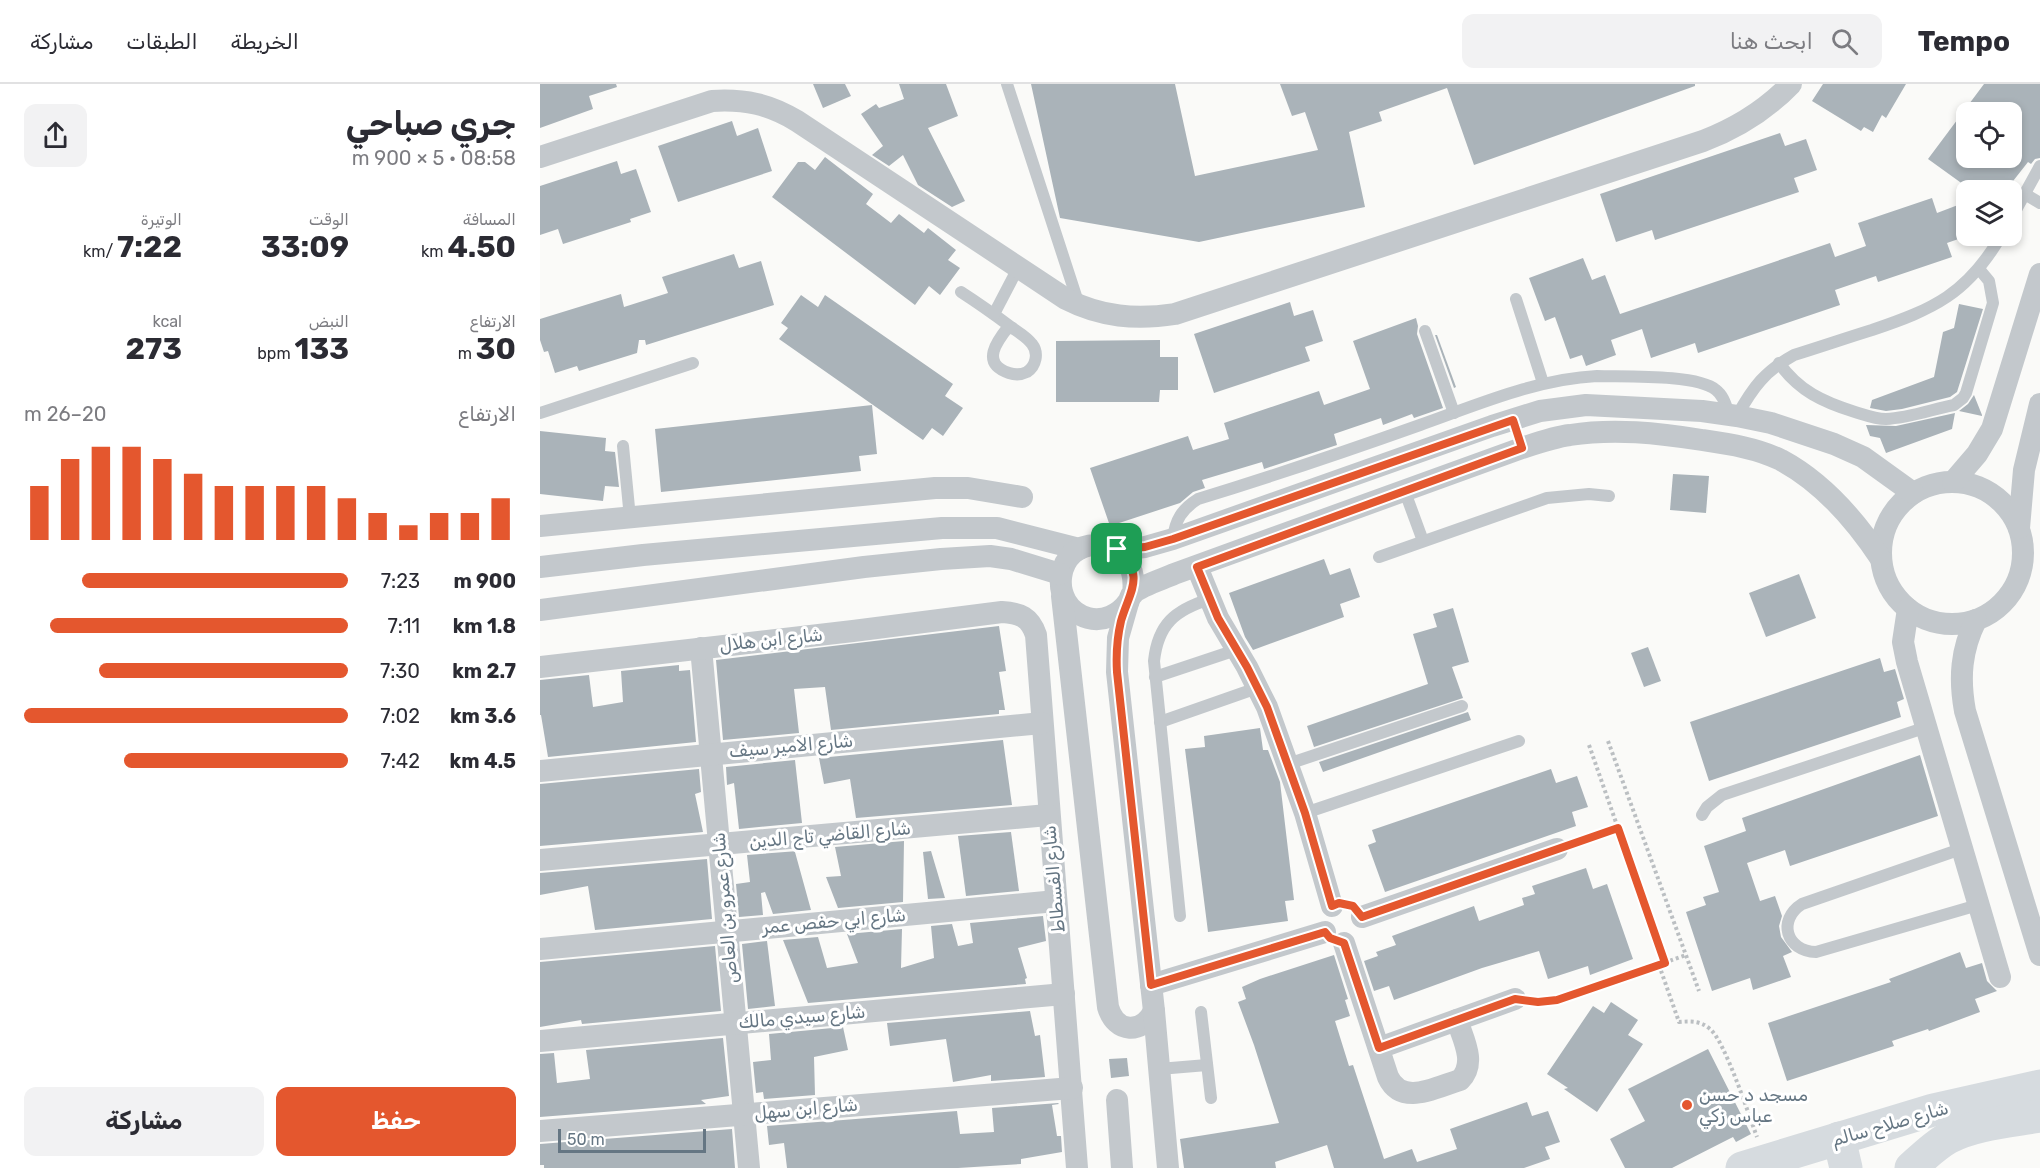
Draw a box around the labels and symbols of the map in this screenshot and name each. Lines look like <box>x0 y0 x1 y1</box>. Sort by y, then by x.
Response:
pin <box>1091 523 1142 574</box>
street label: شارع ابن هلال <box>718 624 824 657</box>
street label: شارع الامير سيف <box>728 730 854 763</box>
street label: شارع القاضي تاج الدين <box>748 817 912 855</box>
street label: شارع الفسطاط <box>1038 824 1071 934</box>
street label: شارع عمرو بن العاص <box>707 831 744 985</box>
street label: شارع ابي حفص عمر <box>760 904 907 940</box>
street label: شارع سيدي مالك <box>738 1000 866 1035</box>
place label: مسجد د حسن عباس زكي <box>1699 1084 1808 1129</box>
street label: شارع ابن سهل <box>753 1094 859 1125</box>
street label: شارع صلاح سالم <box>1829 1097 1951 1152</box>
marker: مسجد د حسن عباس زكي <box>1680 1098 1694 1112</box>
scale bar <box>558 1126 706 1154</box>

